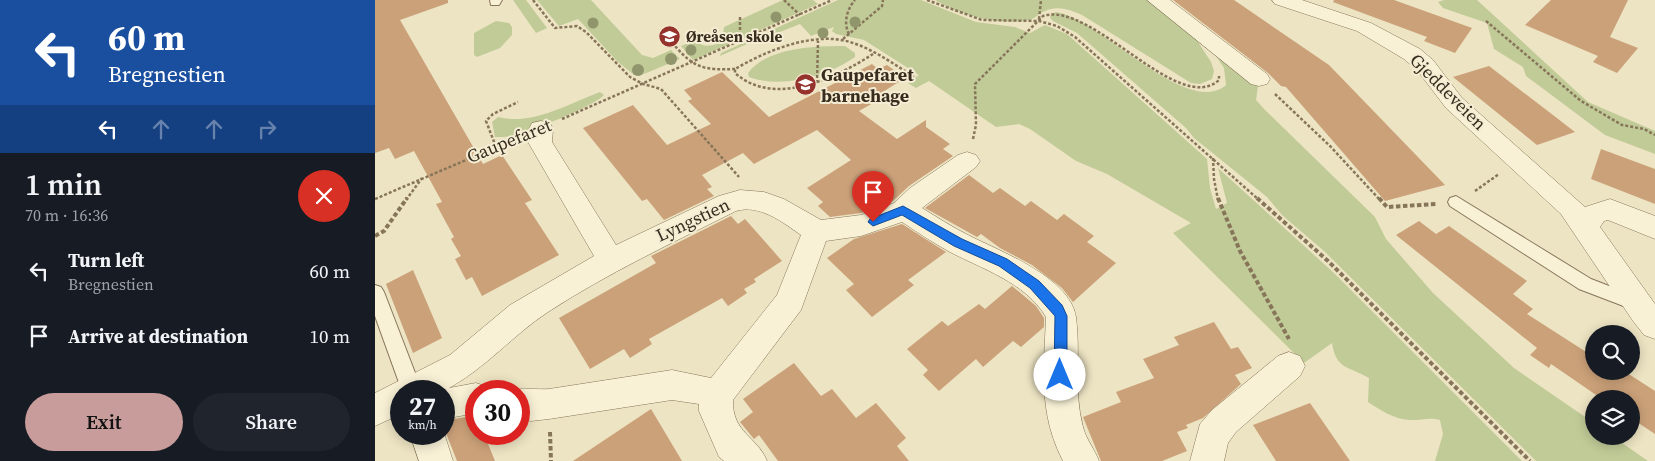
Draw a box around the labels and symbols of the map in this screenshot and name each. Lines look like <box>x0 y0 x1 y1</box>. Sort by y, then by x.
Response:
school or university icon: Øreåsen skole <box>658 25 682 49</box>
place label: Øreåsen skole <box>686 26 783 47</box>
street label: Gjeddeveien <box>1404 48 1492 136</box>
place label: Gaupefaret barnehage <box>821 62 914 108</box>
school or university icon: Gaupefaret barnehage <box>793 73 817 97</box>
street label: Gaupefaret <box>463 112 555 169</box>
pin <box>852 171 894 222</box>
street label: Lyngstien <box>652 192 734 248</box>
position arrow <box>1033 348 1085 400</box>
speed limit sign: 30 <box>465 380 530 445</box>

